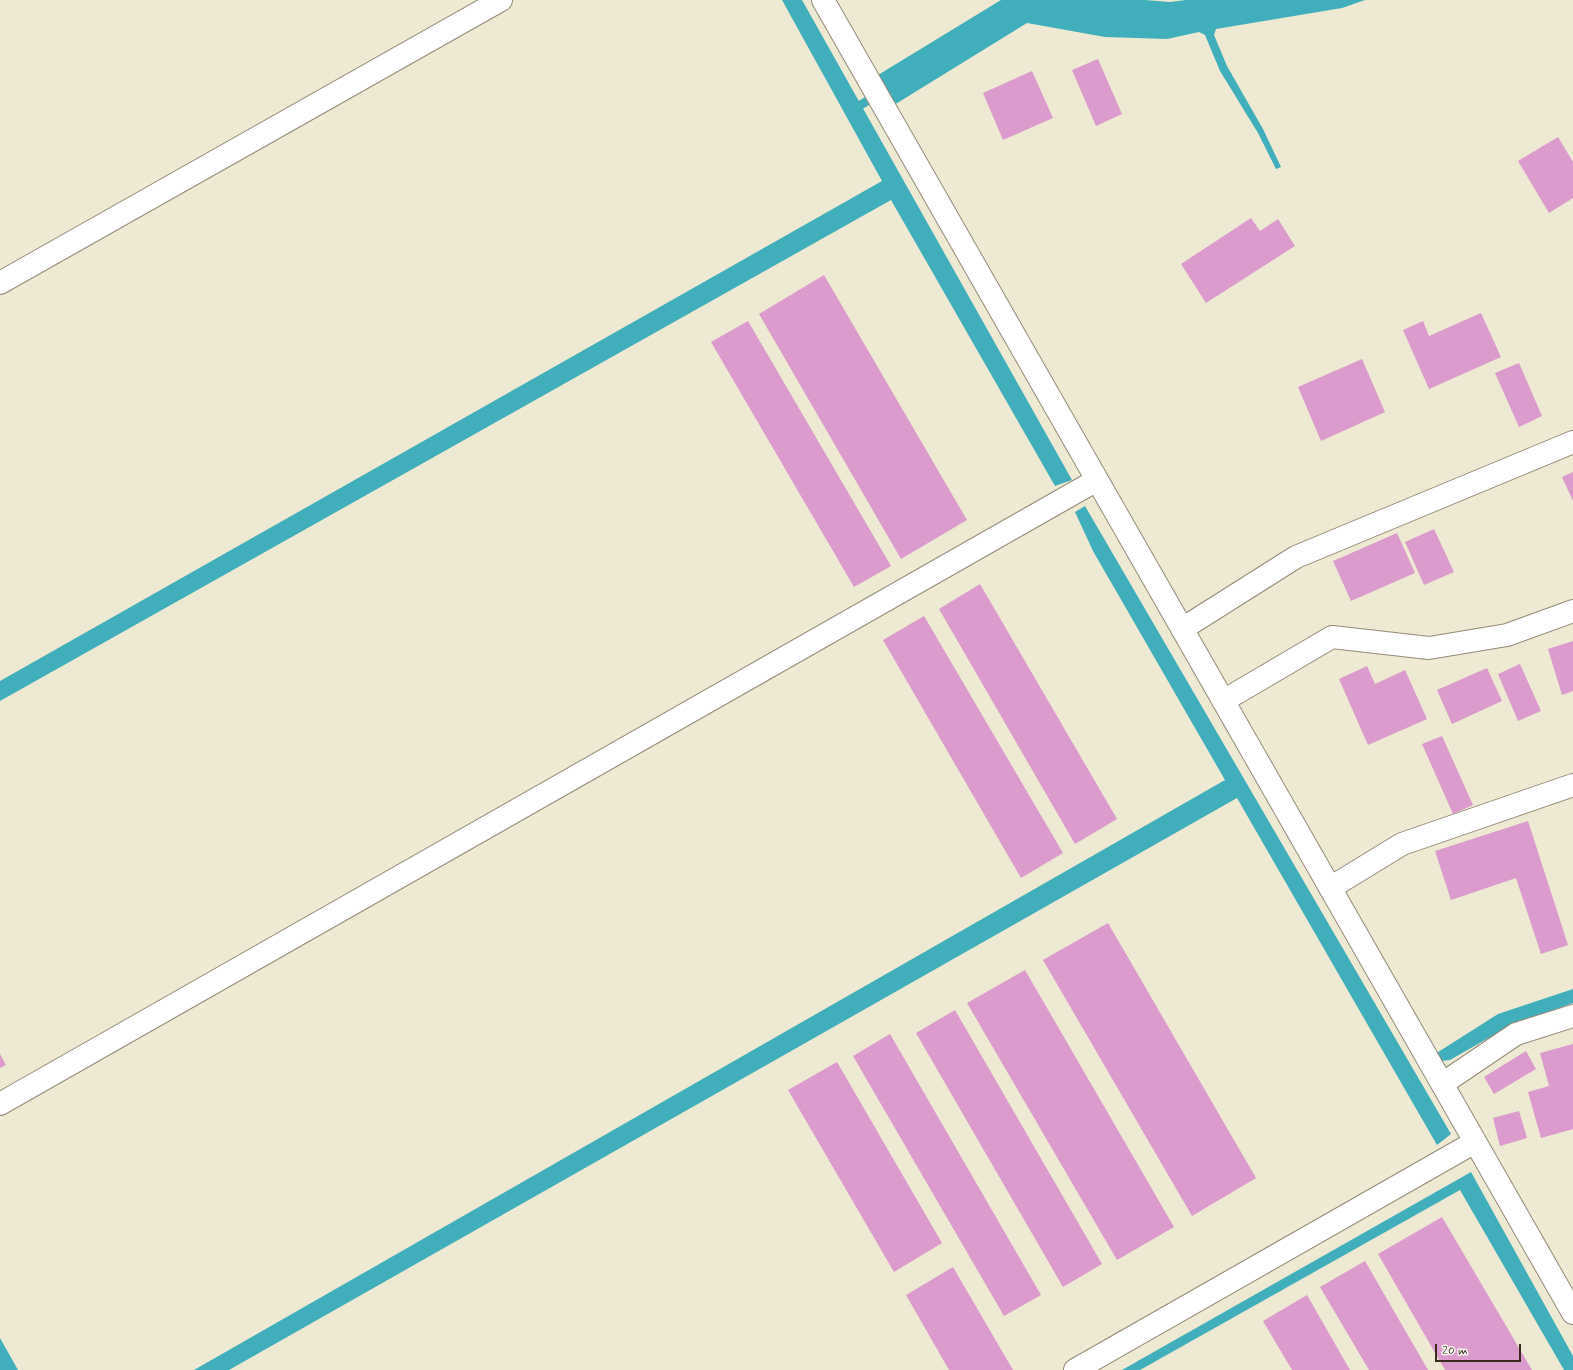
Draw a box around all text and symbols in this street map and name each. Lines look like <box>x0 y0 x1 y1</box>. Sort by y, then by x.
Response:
scale bar <box>1437 1336 1523 1362</box>
text: 20 m <box>1442 1343 1468 1359</box>

